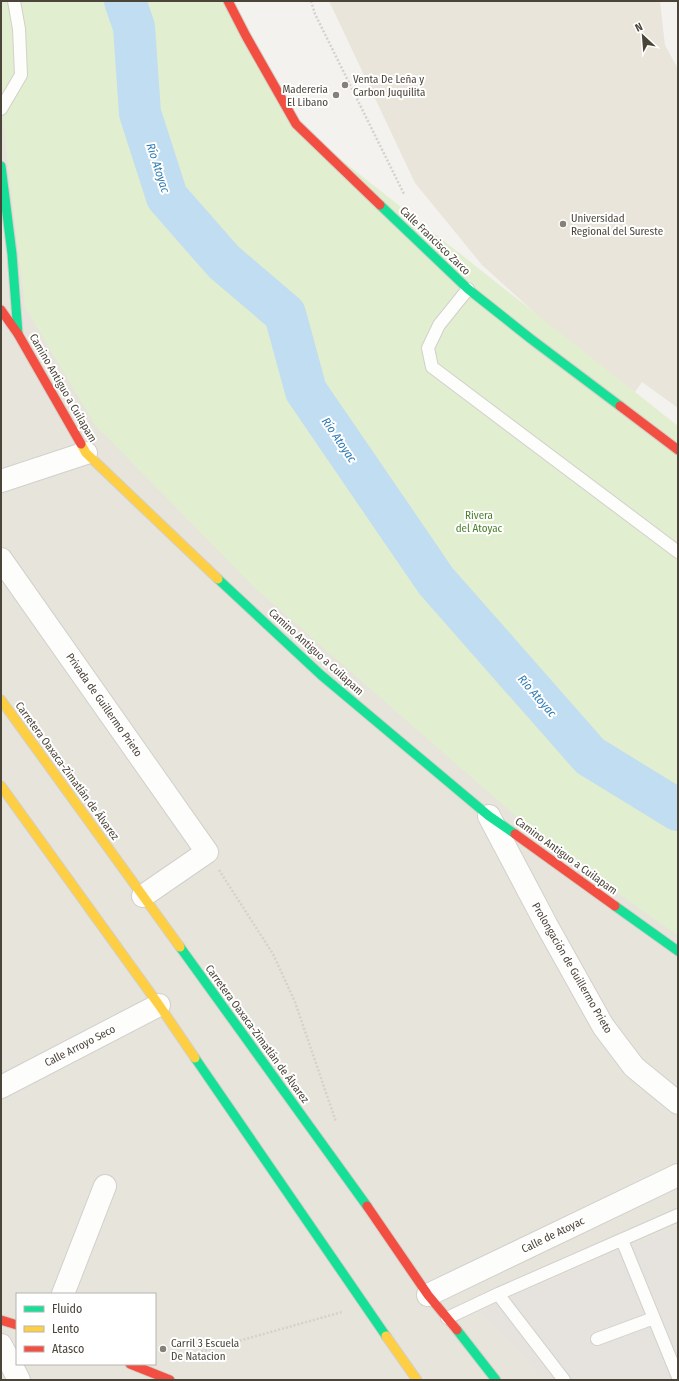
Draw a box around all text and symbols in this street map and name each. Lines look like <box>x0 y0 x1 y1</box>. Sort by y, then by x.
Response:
north arrow <box>623 16 663 56</box>
text: N <box>633 20 645 35</box>
place label: Venta De Leña y Carbon Juquilita <box>353 73 426 99</box>
marker: Venta De Leña y Carbon Juquilita <box>340 80 350 90</box>
place label: Madereria El Libano <box>282 83 328 109</box>
marker: Madereria El Libano <box>331 90 341 100</box>
water label: Río Atoyac <box>143 141 173 195</box>
street label: Calle Francisco Zarco <box>397 204 473 278</box>
place label: Universidad Regional del Sureste <box>571 212 663 238</box>
marker: Universidad Regional del Sureste <box>558 219 568 229</box>
street label: Camino Antiguo a Cuilapam <box>27 331 99 445</box>
water label: Río Atoyac <box>319 415 360 466</box>
park label: Rivera del Atoyac <box>456 509 503 535</box>
street label: Camino Antiguo a Cuilapam <box>266 606 366 698</box>
street label: Privada de Guillermo Prieto <box>63 651 145 759</box>
water label: Río Atoyac <box>515 672 560 721</box>
street label: Carretera Oaxaca-Zimatlán de Álvarez <box>12 699 123 843</box>
street label: Camino Antiguo a Cuilapam <box>512 815 620 897</box>
street label: Prolongación de Guillermo Prieto <box>529 900 615 1036</box>
street label: Carretera Oaxaca-Zimatlán de Álvarez <box>202 962 313 1106</box>
street label: Calle Arroyo Seco <box>42 1022 118 1069</box>
street label: Calle de Atoyac <box>519 1214 587 1256</box>
legend <box>16 1293 156 1365</box>
text: Fluido <box>52 1302 82 1316</box>
text: Lento <box>52 1322 79 1336</box>
place label: Carril 3 Escuela De Natacion <box>171 1337 239 1363</box>
text: Atasco <box>52 1342 84 1356</box>
marker: Carril 3 Escuela De Natacion <box>158 1344 168 1354</box>

